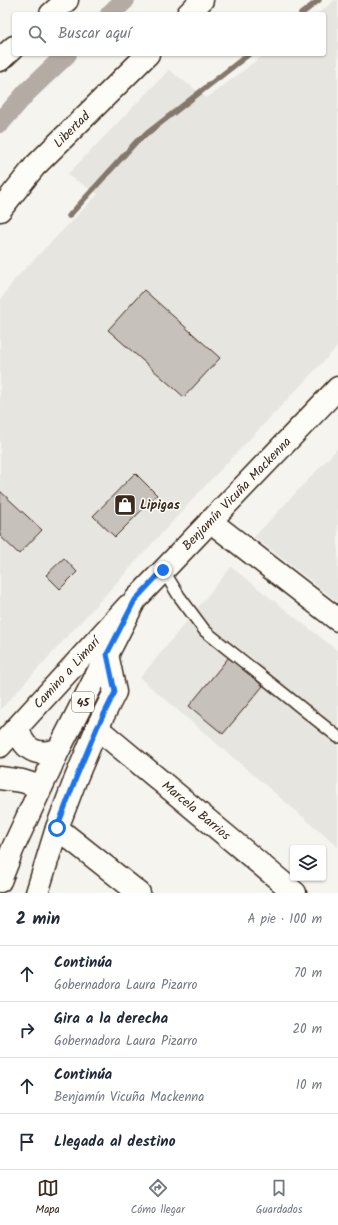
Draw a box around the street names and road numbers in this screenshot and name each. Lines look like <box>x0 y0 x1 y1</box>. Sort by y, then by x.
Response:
street label: Libertad <box>48 106 95 153</box>
street label: Benjamín Vicuña Mackenna <box>177 432 296 555</box>
street label: Camino a Limarí <box>28 631 106 714</box>
road number: 45 <box>72 692 94 712</box>
street label: Marcela Barrios <box>157 775 236 846</box>

